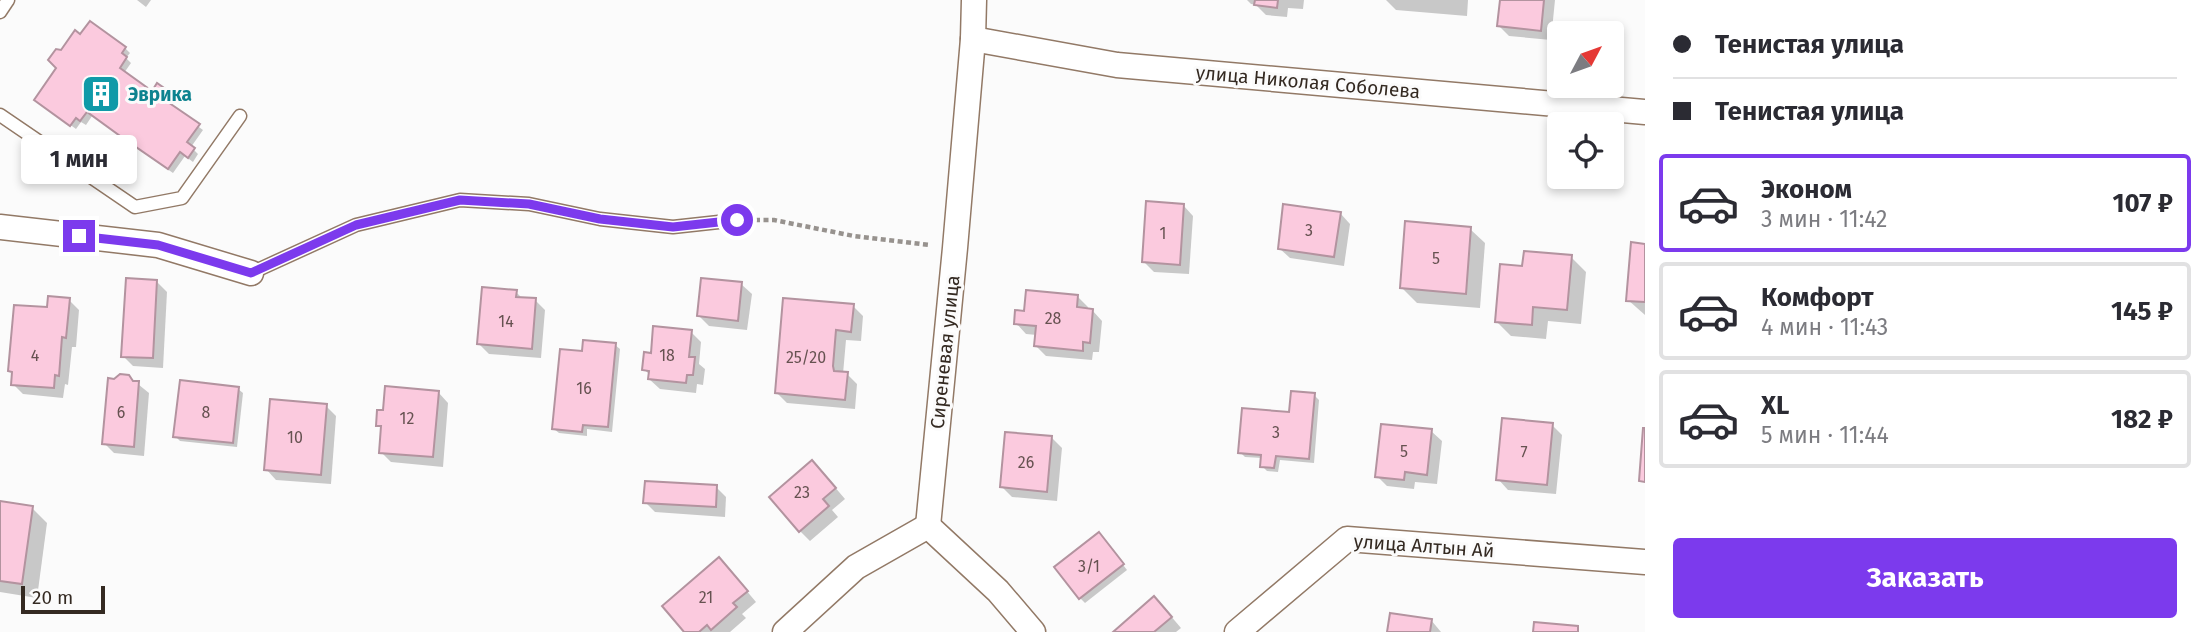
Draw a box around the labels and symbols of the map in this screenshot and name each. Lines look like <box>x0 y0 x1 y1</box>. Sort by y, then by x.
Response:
north arrow <box>1547 21 1624 98</box>
street label: улица Николая Соболева <box>1195 61 1421 103</box>
building icon: Эврика <box>80 73 122 115</box>
place label: Эврика <box>128 83 192 106</box>
callout: 1 мин <box>21 134 137 184</box>
route start <box>721 204 753 236</box>
route end <box>63 220 95 252</box>
house number: 3 <box>1305 221 1313 240</box>
house number: 1 <box>1160 224 1166 243</box>
house number: 5 <box>1432 249 1440 268</box>
street label: Сиреневая улица <box>925 274 965 430</box>
house number: 28 <box>1045 309 1062 328</box>
house number: 14 <box>498 312 514 331</box>
house number: 4 <box>31 346 40 365</box>
house number: 18 <box>659 346 675 365</box>
house number: 25/20 <box>786 348 826 367</box>
house number: 16 <box>576 379 592 398</box>
house number: 6 <box>117 403 125 422</box>
house number: 8 <box>202 403 211 422</box>
house number: 12 <box>400 409 414 428</box>
house number: 3 <box>1272 423 1280 442</box>
house number: 10 <box>287 428 303 447</box>
house number: 5 <box>1400 442 1408 461</box>
house number: 7 <box>1520 443 1528 462</box>
house number: 26 <box>1018 453 1034 472</box>
house number: 23 <box>794 483 810 502</box>
street label: улица Алтын Ай <box>1353 530 1495 562</box>
house number: 3/1 <box>1078 557 1100 576</box>
scale bar <box>21 583 105 615</box>
house number: 21 <box>699 588 713 607</box>

